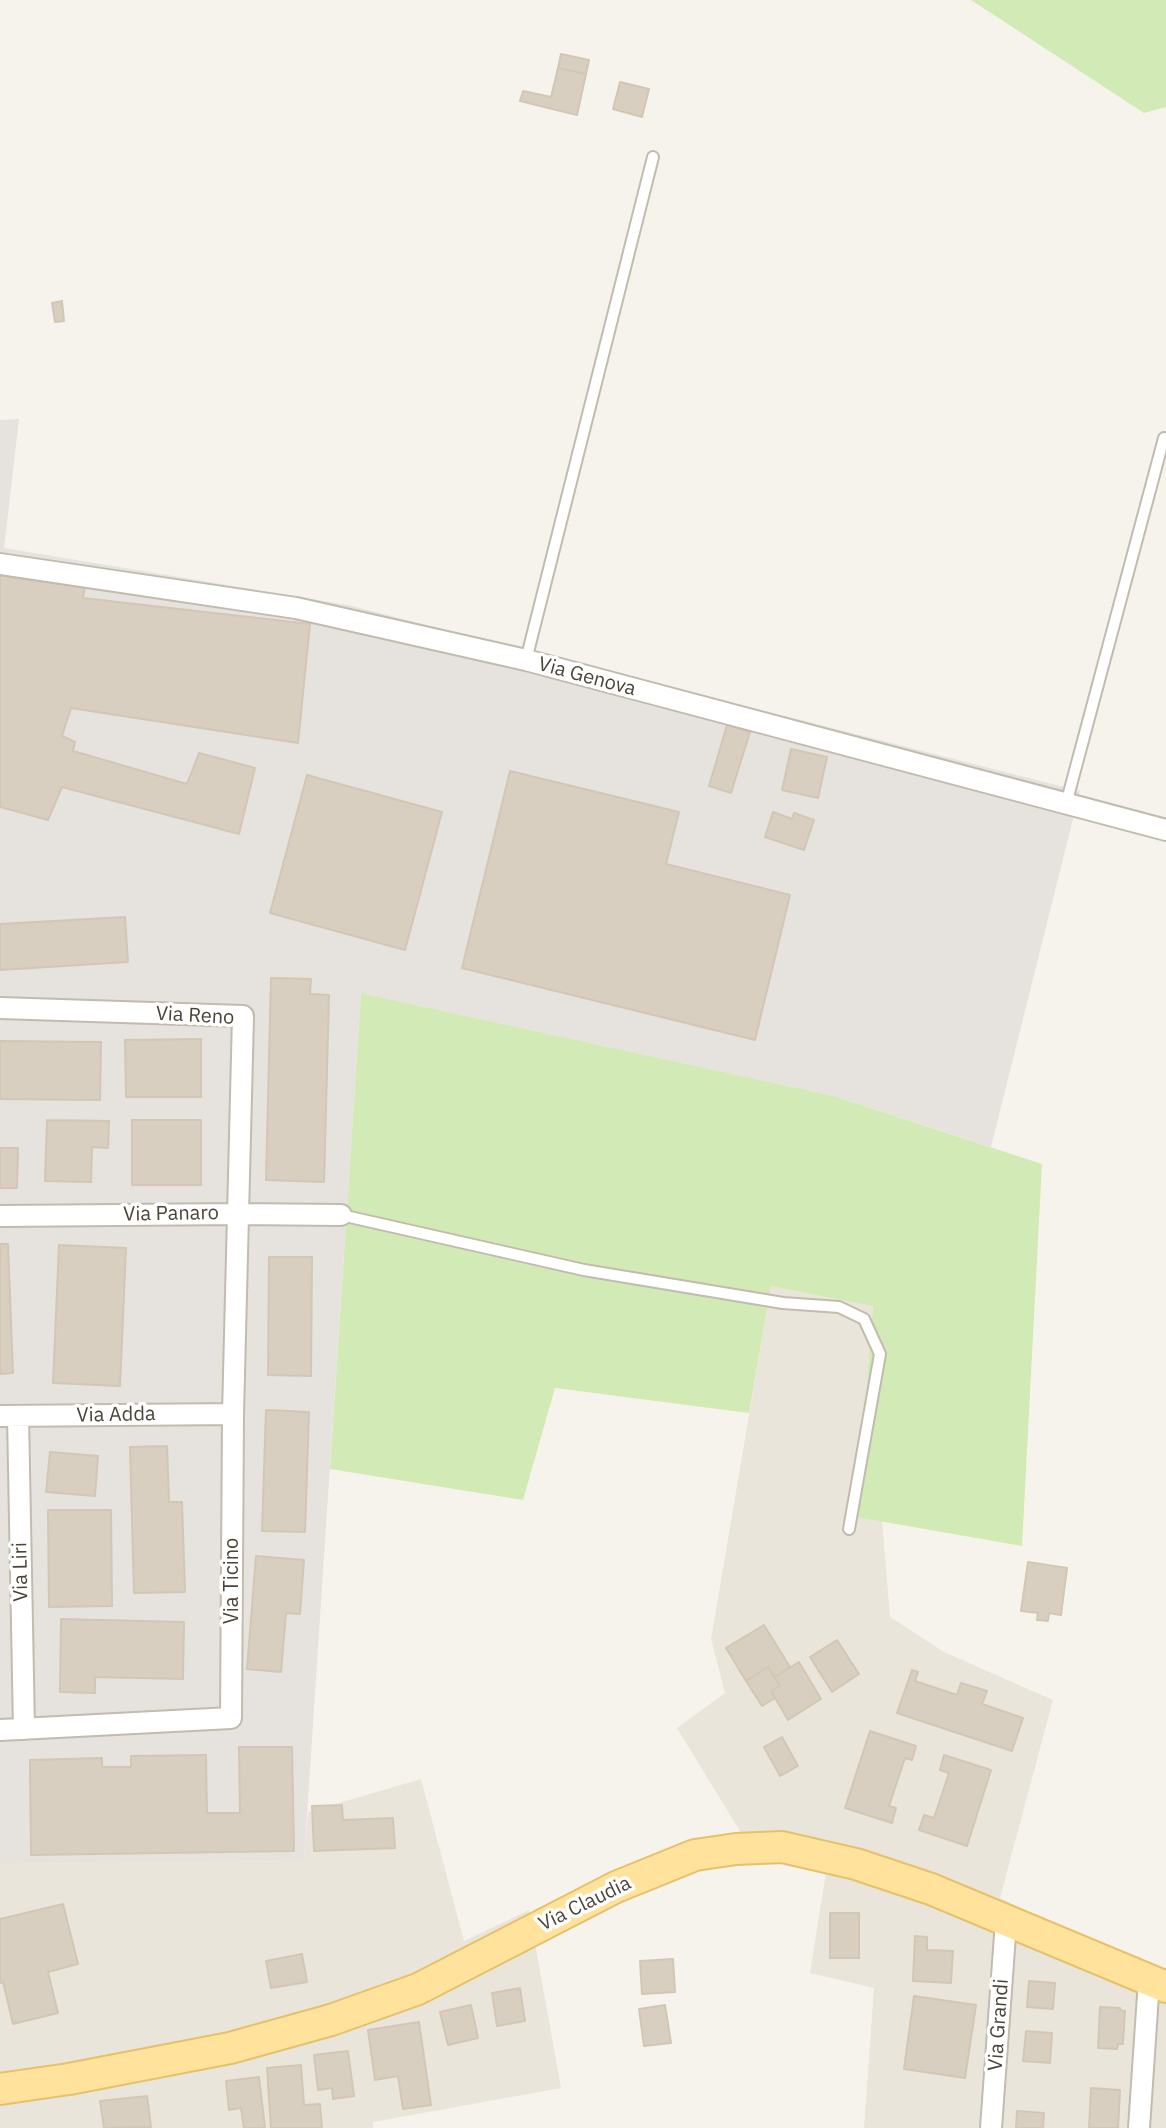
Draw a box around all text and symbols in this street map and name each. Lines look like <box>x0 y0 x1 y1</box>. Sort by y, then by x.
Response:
street label: Via Genova <box>536 652 638 702</box>
street label: Via Reno <box>155 1002 235 1030</box>
street label: Via Panaro <box>123 1201 219 1227</box>
street label: Via Adda <box>76 1402 156 1428</box>
street label: Via Ticino <box>220 1538 244 1624</box>
street label: Via Liri <box>8 1542 34 1602</box>
street label: Via Claudia <box>535 1871 635 1937</box>
street label: Via Grandi <box>984 1978 1014 2072</box>

